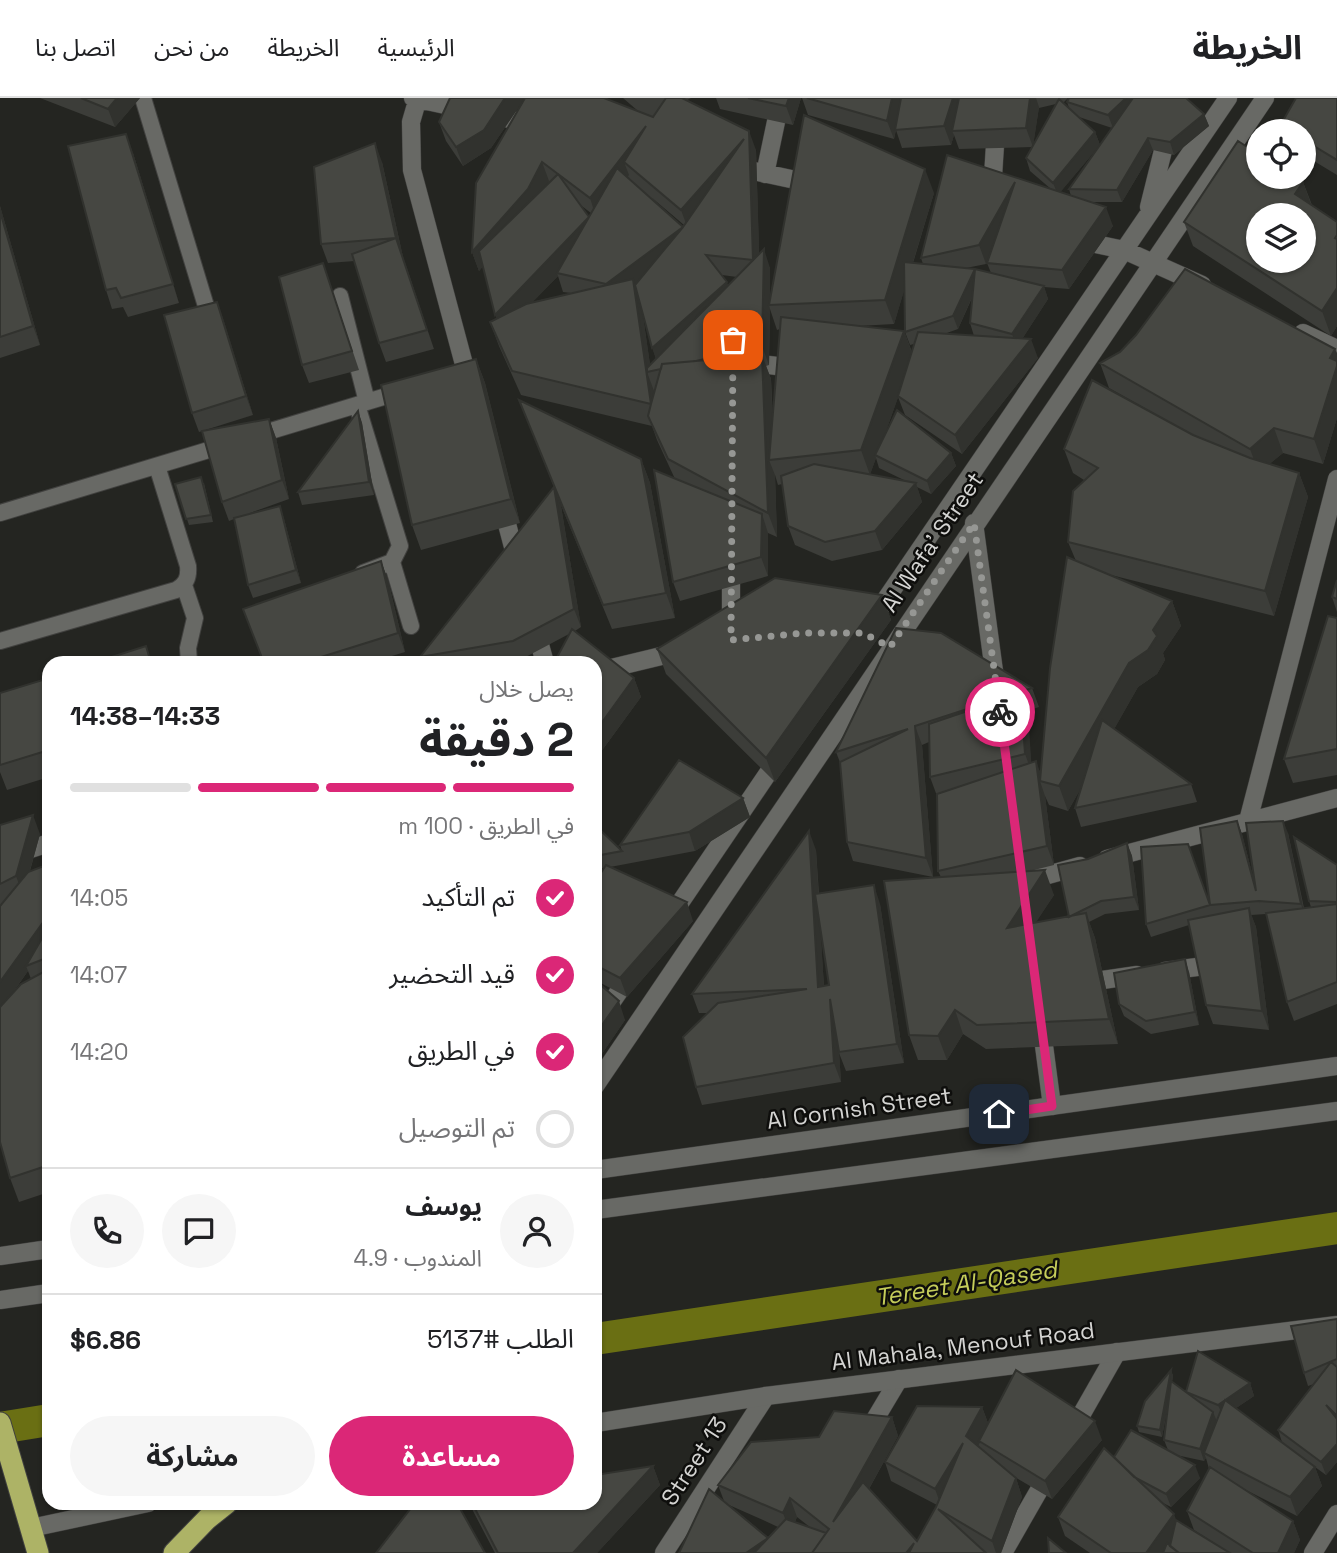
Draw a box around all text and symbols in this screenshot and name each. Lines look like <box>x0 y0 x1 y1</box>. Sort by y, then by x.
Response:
text: الخريطة <box>1192 27 1302 69</box>
text: اتصل بنا <box>35 32 116 63</box>
text: من نحن <box>154 32 230 63</box>
text: الخريطة <box>268 32 340 63</box>
text: الرئيسية <box>378 32 455 63</box>
map controls <box>1246 119 1316 273</box>
button: locate <box>1246 119 1316 189</box>
button: layers <box>1246 203 1316 273</box>
pin <box>703 310 763 370</box>
icon: bag <box>714 321 752 359</box>
street label: Al Wafa' Street <box>874 466 990 618</box>
text: يصل خلال <box>479 674 574 704</box>
courier <box>965 677 1035 747</box>
icon: bike <box>981 693 1019 731</box>
text: 14:33–14:38 <box>70 699 220 733</box>
text: 2 دقيقة <box>419 711 574 769</box>
text: في الطريق · 100 m <box>398 811 574 841</box>
icon: check <box>536 879 574 917</box>
text: تم التأكيد <box>422 880 515 914</box>
text: 14:05 <box>70 883 128 913</box>
icon: check <box>536 956 574 994</box>
text: قيد التحضير <box>389 957 515 991</box>
text: 14:07 <box>70 960 127 990</box>
icon: check <box>536 1033 574 1071</box>
text: في الطريق <box>408 1034 515 1068</box>
text: 14:20 <box>70 1037 128 1067</box>
street label: Al Cornish Street <box>765 1080 953 1136</box>
pin <box>969 1084 1029 1144</box>
icon: home <box>980 1095 1018 1133</box>
text: تم التوصيل <box>399 1111 515 1145</box>
text: يوسف <box>405 1189 482 1223</box>
button: phone <box>70 1194 144 1268</box>
button: chat <box>162 1194 236 1268</box>
button: person <box>500 1194 574 1268</box>
text: المندوب · 4.9 <box>354 1243 482 1273</box>
water label: Tereet Al-Qased <box>873 1253 1061 1313</box>
street label: Al Mahala, Menouf Road <box>830 1315 1096 1377</box>
text: الطلب #5137 <box>427 1322 574 1356</box>
text: $6.86 <box>70 1323 141 1357</box>
street label: Street 13 <box>654 1411 734 1511</box>
button: مشاركة <box>70 1416 315 1496</box>
button: مساعدة <box>329 1416 574 1496</box>

